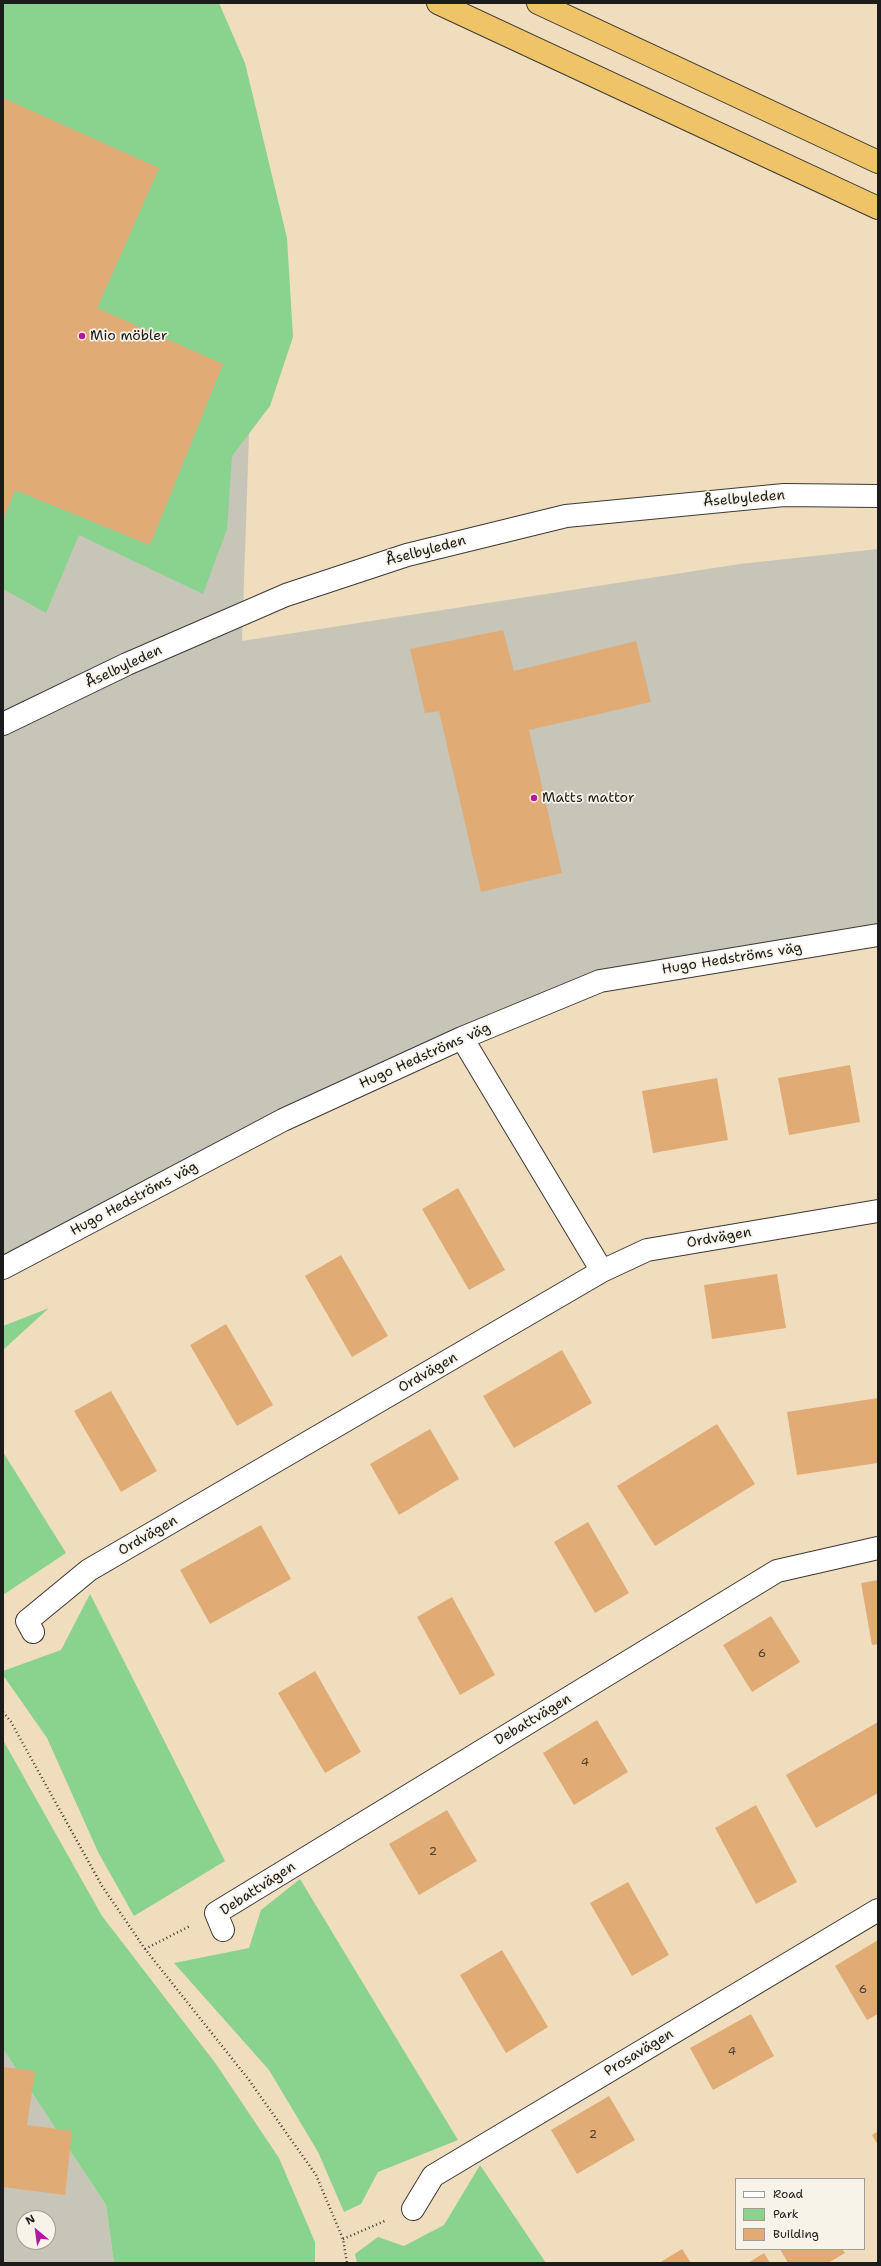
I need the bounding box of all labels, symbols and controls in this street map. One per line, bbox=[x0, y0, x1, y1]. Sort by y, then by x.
place label: Mio möbler bbox=[90, 328, 167, 344]
marker: Mio möbler bbox=[77, 331, 87, 341]
street label: Åselbyleden bbox=[702, 487, 786, 511]
street label: Åselbyleden bbox=[384, 532, 468, 570]
street label: Åselbyleden bbox=[83, 642, 165, 692]
place label: Matts mattor bbox=[542, 790, 635, 806]
marker: Matts mattor bbox=[529, 793, 539, 803]
street label: Hugo Hedströms väg bbox=[661, 940, 803, 978]
street label: Hugo Hedströms väg bbox=[357, 1020, 493, 1092]
street label: Hugo Hedströms väg bbox=[67, 1158, 201, 1240]
street label: Ordvägen bbox=[685, 1224, 753, 1252]
street label: Ordvägen bbox=[395, 1349, 461, 1397]
street label: Ordvägen bbox=[115, 1512, 181, 1560]
house number: 6 bbox=[758, 1647, 766, 1661]
street label: Debattvägen bbox=[492, 1691, 574, 1749]
house number: 4 bbox=[581, 1756, 589, 1770]
house number: 2 bbox=[429, 1845, 437, 1859]
street label: Debattvägen bbox=[217, 1859, 299, 1919]
house number: 6 bbox=[859, 1983, 867, 1997]
street label: Prosavägen bbox=[601, 2026, 677, 2080]
house number: 4 bbox=[728, 2045, 736, 2059]
house number: 2 bbox=[589, 2128, 597, 2142]
legend bbox=[735, 2178, 865, 2250]
text: Road bbox=[773, 2186, 803, 2202]
text: Park bbox=[773, 2206, 799, 2222]
north arrow bbox=[16, 2210, 56, 2250]
text: N bbox=[23, 2211, 38, 2229]
text: Building bbox=[773, 2226, 819, 2242]

